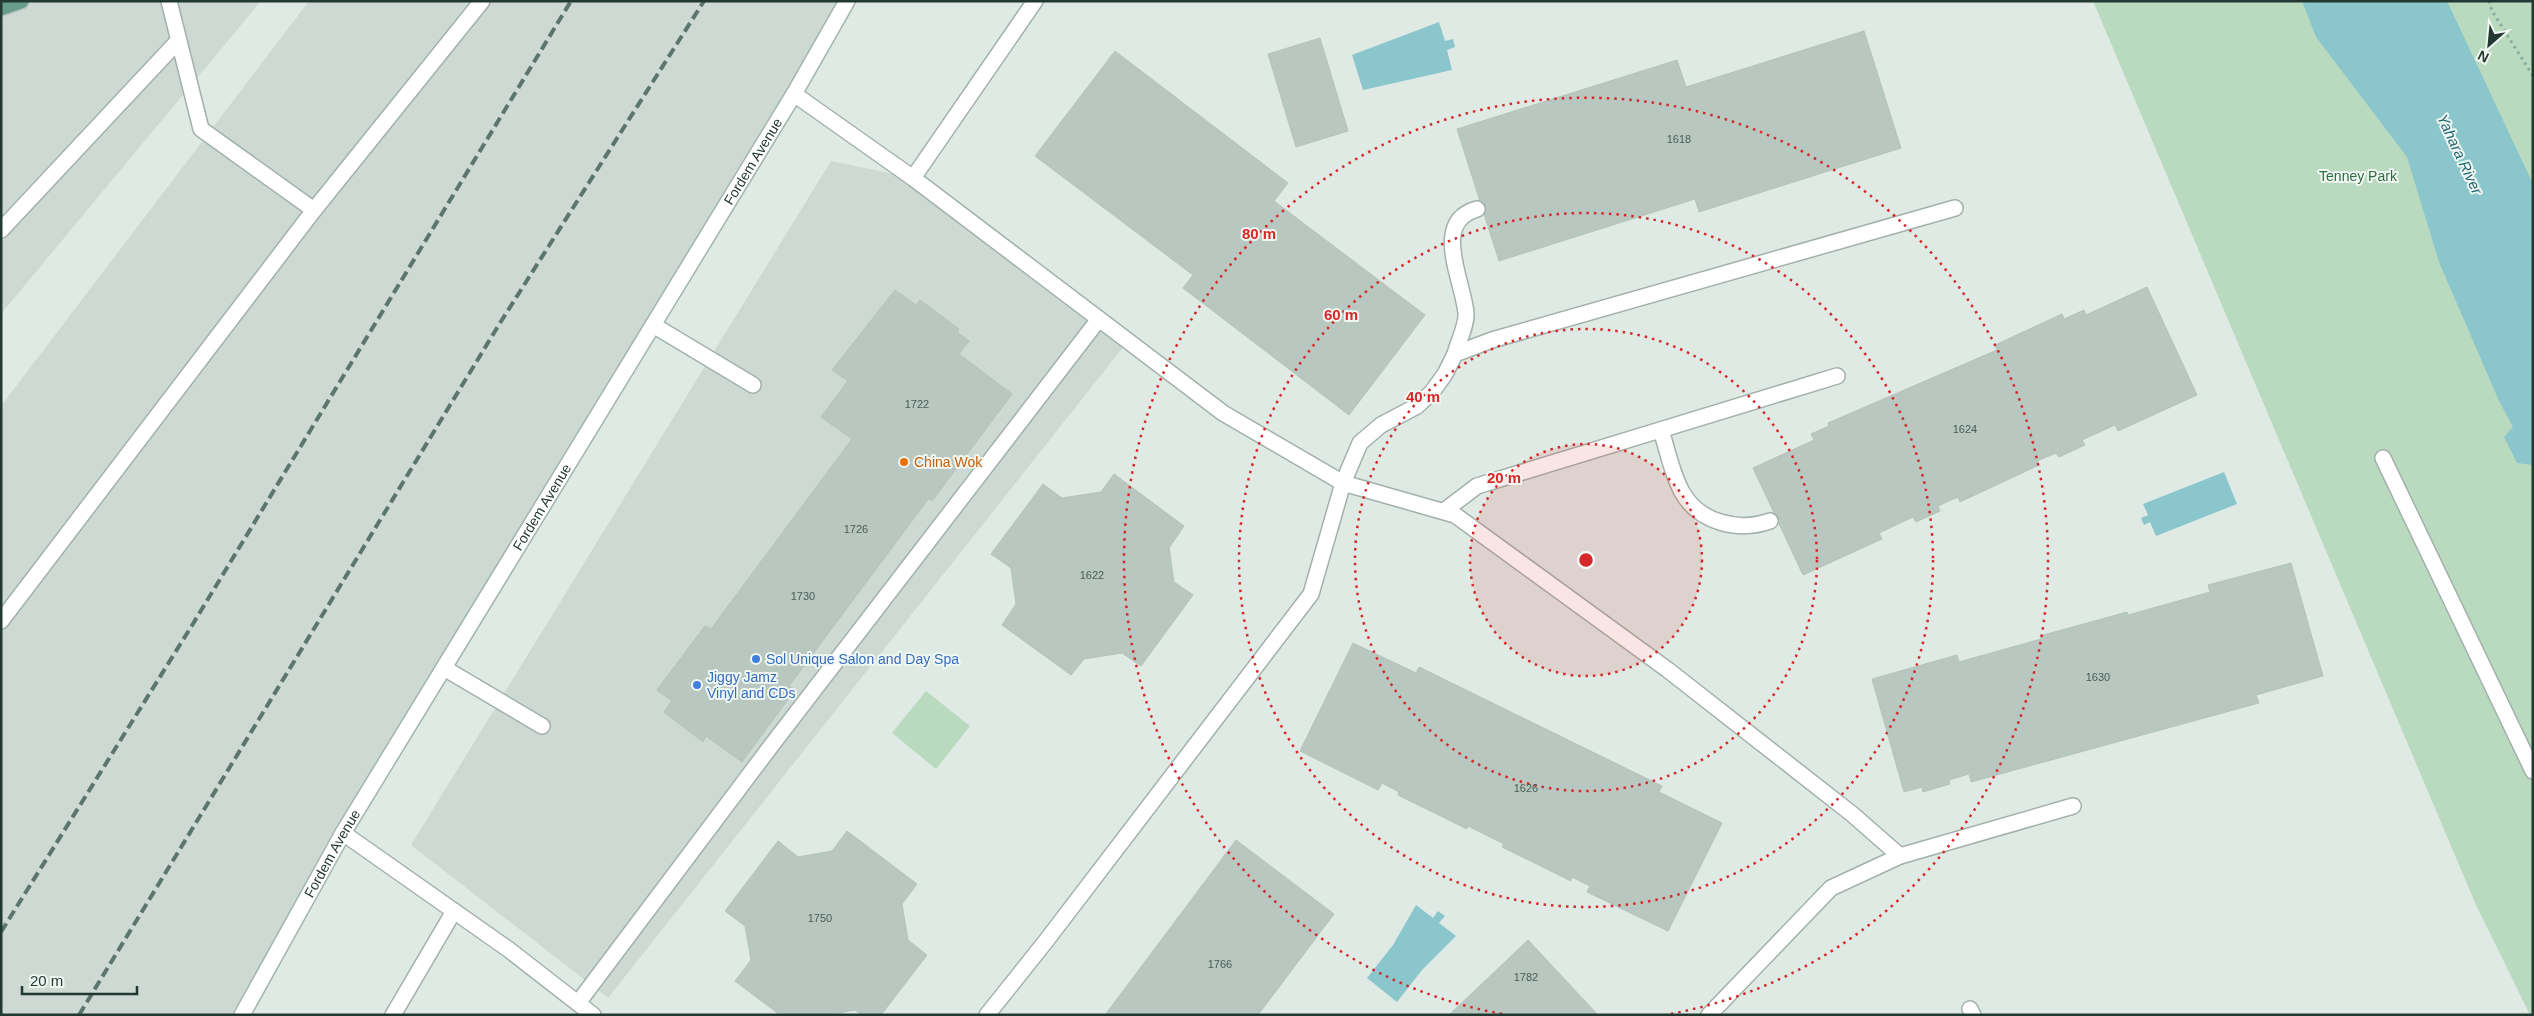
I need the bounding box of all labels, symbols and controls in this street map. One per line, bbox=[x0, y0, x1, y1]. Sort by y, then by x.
north arrow bbox=[2464, 20, 2514, 70]
text: N bbox=[2475, 47, 2491, 66]
water label: Yahara River bbox=[2434, 111, 2486, 198]
street label: Fordem Avenue bbox=[720, 115, 786, 208]
house number: 1618 bbox=[1667, 133, 1691, 145]
park label: Tenney Park bbox=[2319, 168, 2398, 184]
text: 80 m bbox=[1242, 225, 1276, 242]
text: 60 m bbox=[1324, 306, 1358, 323]
text: 40 m bbox=[1406, 388, 1440, 405]
house number: 1722 bbox=[905, 398, 929, 410]
house number: 1624 bbox=[1953, 423, 1977, 435]
place label: China Wok bbox=[914, 454, 983, 470]
marker: China Wok bbox=[898, 456, 910, 468]
street label: Fordem Avenue bbox=[509, 461, 575, 553]
text: 20 m bbox=[1487, 469, 1521, 486]
house number: 1726 bbox=[844, 523, 868, 535]
centre of rings bbox=[1577, 551, 1595, 569]
house number: 1622 bbox=[1080, 569, 1104, 581]
house number: 1730 bbox=[791, 590, 815, 602]
place label: Sol Unique Salon and Day Spa bbox=[766, 651, 959, 667]
marker: Sol Unique Salon and Day Spa bbox=[750, 653, 762, 665]
place label: Jiggy Jamz Vinyl and CDs bbox=[707, 669, 795, 701]
house number: 1630 bbox=[2086, 671, 2110, 683]
marker: Jiggy Jamz Vinyl and CDs bbox=[691, 679, 703, 691]
house number: 1626 bbox=[1514, 782, 1538, 794]
street label: Fordem Avenue bbox=[301, 806, 364, 900]
house number: 1750 bbox=[808, 912, 832, 924]
house number: 1766 bbox=[1208, 958, 1232, 970]
scale bar bbox=[22, 964, 138, 996]
house number: 1782 bbox=[1514, 971, 1538, 983]
text: 20 m bbox=[30, 972, 63, 989]

